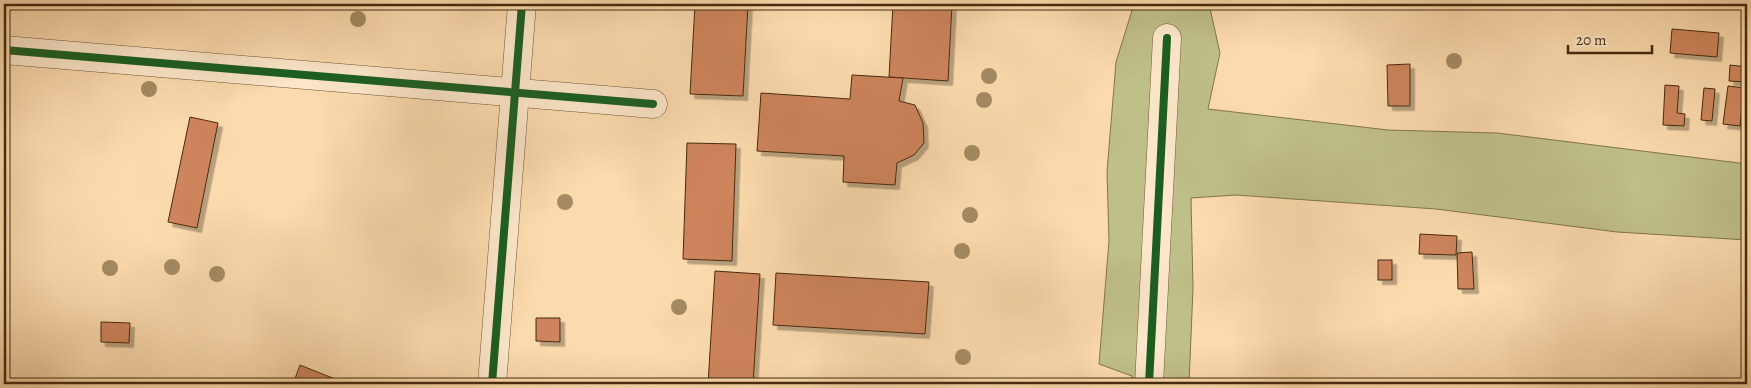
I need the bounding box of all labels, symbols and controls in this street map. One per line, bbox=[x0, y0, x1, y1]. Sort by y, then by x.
scale bar bbox=[1568, 22, 1652, 54]
text: 20 m bbox=[1576, 30, 1607, 50]

